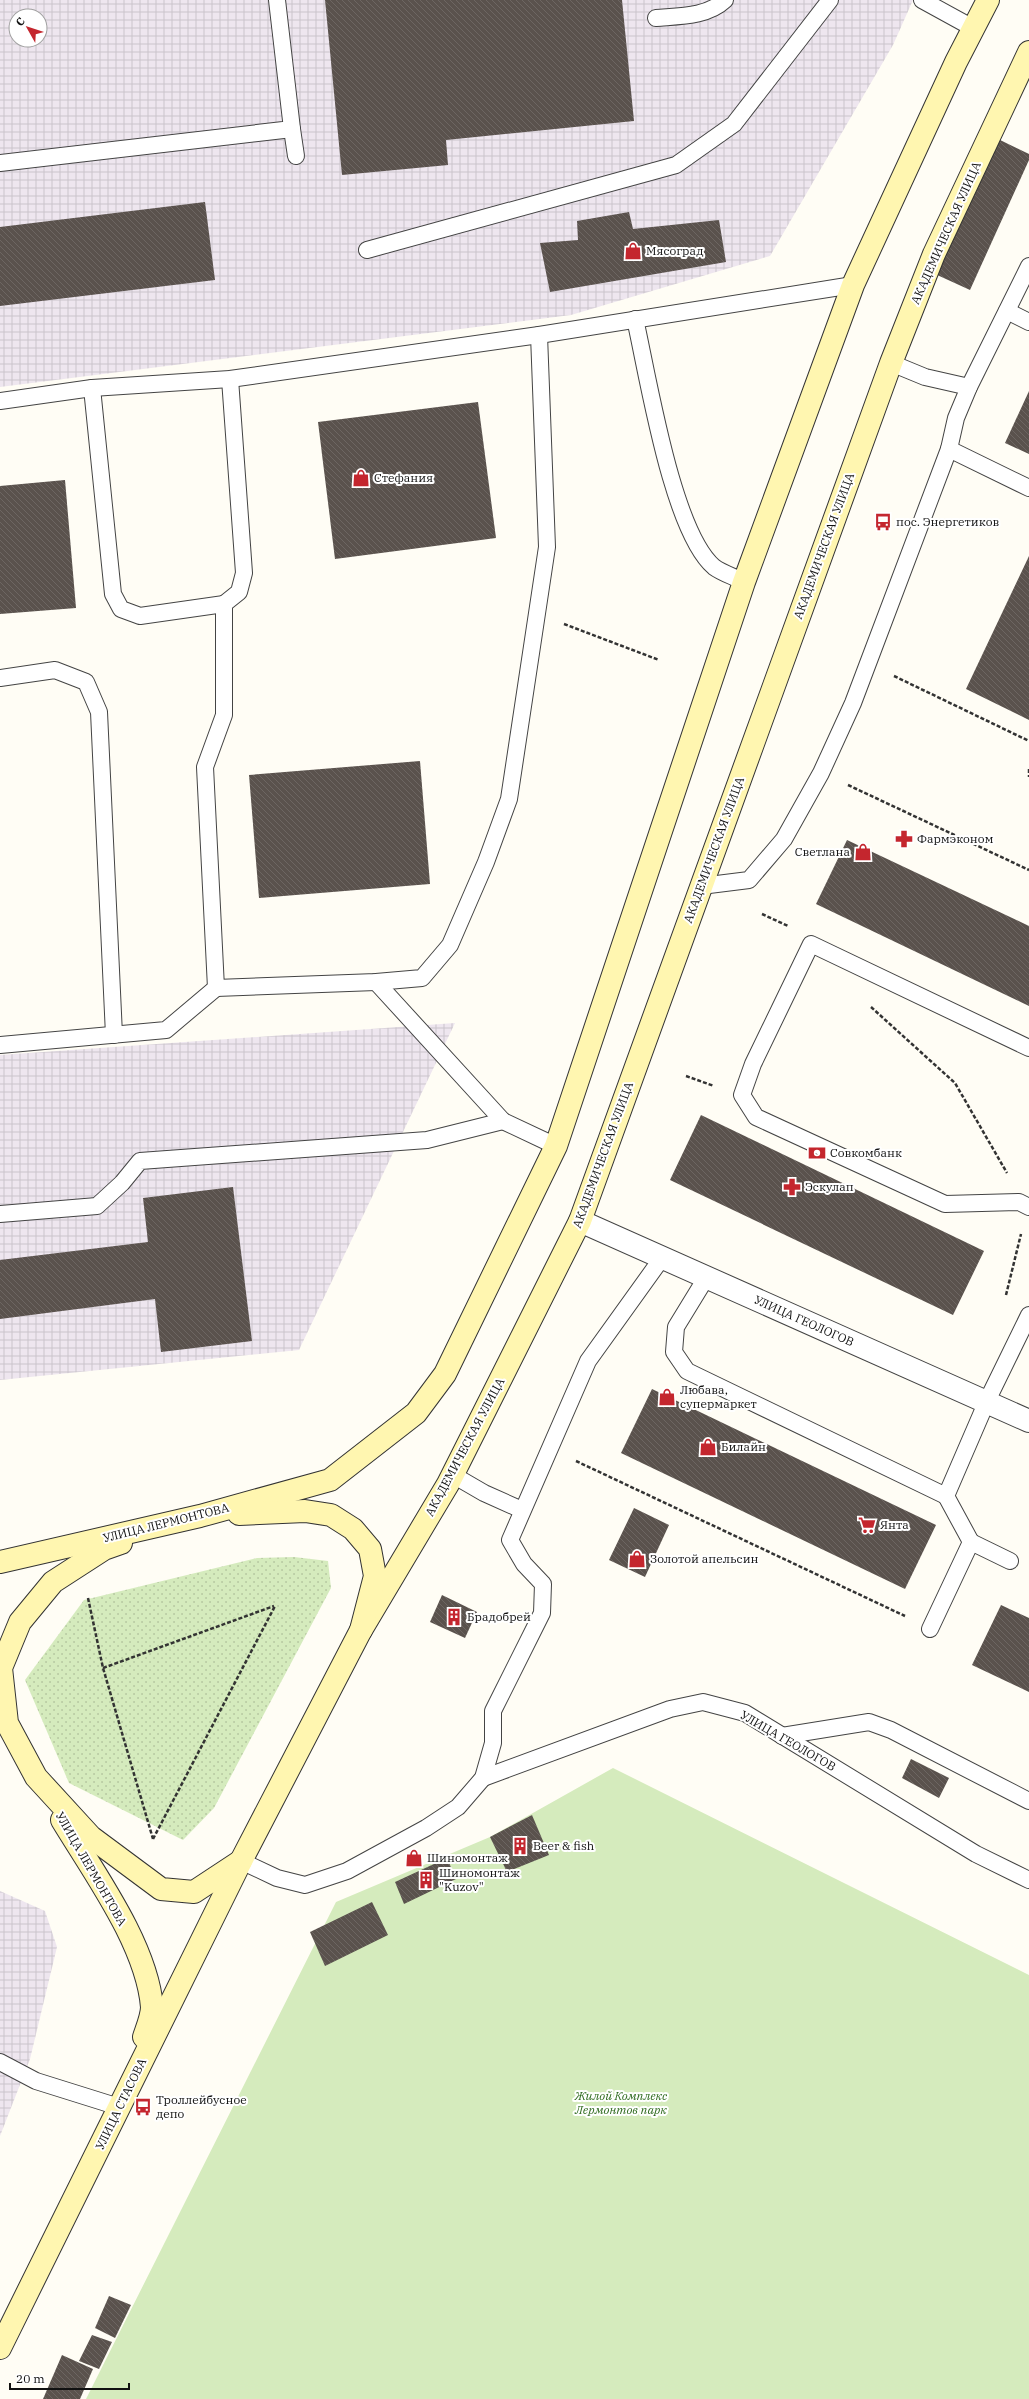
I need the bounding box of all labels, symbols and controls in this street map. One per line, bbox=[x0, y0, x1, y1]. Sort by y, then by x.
north arrow bbox=[8, 8, 48, 48]
text: С bbox=[12, 14, 28, 29]
street label: АКАДЕМИЧЕСКАЯ УЛИЦА bbox=[907, 158, 984, 306]
shop icon: Мясоград bbox=[623, 241, 643, 261]
place label: Мясоград bbox=[646, 243, 704, 258]
shop icon: Стефания bbox=[351, 468, 371, 488]
place label: Стефания bbox=[374, 470, 433, 485]
street label: АКАДЕМИЧЕСКАЯ УЛИЦА bbox=[790, 470, 857, 621]
bus stop icon: пос. Энергетиков bbox=[873, 512, 893, 532]
place label: пос. Энергетиков bbox=[896, 514, 999, 529]
street label: АКАДЕМИЧЕСКАЯ УЛИЦА bbox=[680, 774, 747, 925]
pharmacy icon: Фармэконом bbox=[894, 829, 914, 849]
place label: Фармэконом bbox=[917, 831, 994, 846]
shop icon: Светлана bbox=[853, 842, 873, 862]
place label: Светлана bbox=[795, 844, 850, 859]
street label: АКАДЕМИЧЕСКАЯ УЛИЦА bbox=[569, 1079, 636, 1230]
bank icon: Совкомбанк bbox=[807, 1143, 827, 1163]
place label: Совкомбанк bbox=[830, 1145, 902, 1160]
pharmacy icon: Эскулап bbox=[782, 1177, 802, 1197]
place label: Эскулап bbox=[805, 1179, 854, 1194]
street label: УЛИЦА ГЕОЛОГОВ bbox=[752, 1292, 856, 1349]
street label: АКАДЕМИЧЕСКАЯ УЛИЦА bbox=[422, 1374, 508, 1519]
place label: Любава, супермаркет bbox=[680, 1382, 757, 1411]
shop icon: Любава, супермаркет bbox=[657, 1387, 677, 1407]
shop icon: Билайн bbox=[698, 1437, 718, 1457]
place label: Билайн bbox=[721, 1439, 766, 1454]
street label: УЛИЦА ЛЕРМОНТОВА bbox=[101, 1499, 231, 1545]
supermarket icon: Янта bbox=[857, 1515, 877, 1535]
place label: Янта bbox=[880, 1517, 909, 1532]
shop icon: Золотой апельсин bbox=[627, 1549, 647, 1569]
place label: Золотой апельсин bbox=[650, 1551, 759, 1566]
building icon: Брадобрей bbox=[444, 1607, 464, 1627]
place label: Брадобрей bbox=[467, 1609, 531, 1624]
street label: УЛИЦА ГЕОЛОГОВ bbox=[738, 1707, 839, 1774]
street label: УЛИЦА ЛЕРМОНТОВА bbox=[53, 1809, 131, 1929]
building icon: Beer & fish bbox=[510, 1836, 530, 1856]
place label: Beer & fish bbox=[533, 1838, 595, 1853]
shop icon: Шиномонтаж bbox=[404, 1848, 424, 1868]
place label: Шиномонтаж bbox=[427, 1850, 508, 1865]
place label: Шиномонтаж "Kuzov" bbox=[439, 1865, 520, 1894]
building icon: Шиномонтаж "Kuzov" bbox=[416, 1870, 436, 1890]
street label: УЛИЦА СТАСОВА bbox=[92, 2055, 150, 2152]
park label: Жилой Комплекс Лермонтов парк bbox=[574, 2088, 668, 2117]
place label: Троллейбусное депо bbox=[156, 2092, 247, 2121]
bus stop icon: Троллейбусное депо bbox=[133, 2097, 153, 2117]
scale bar bbox=[10, 2365, 129, 2391]
text: 20 m bbox=[16, 2371, 45, 2386]

